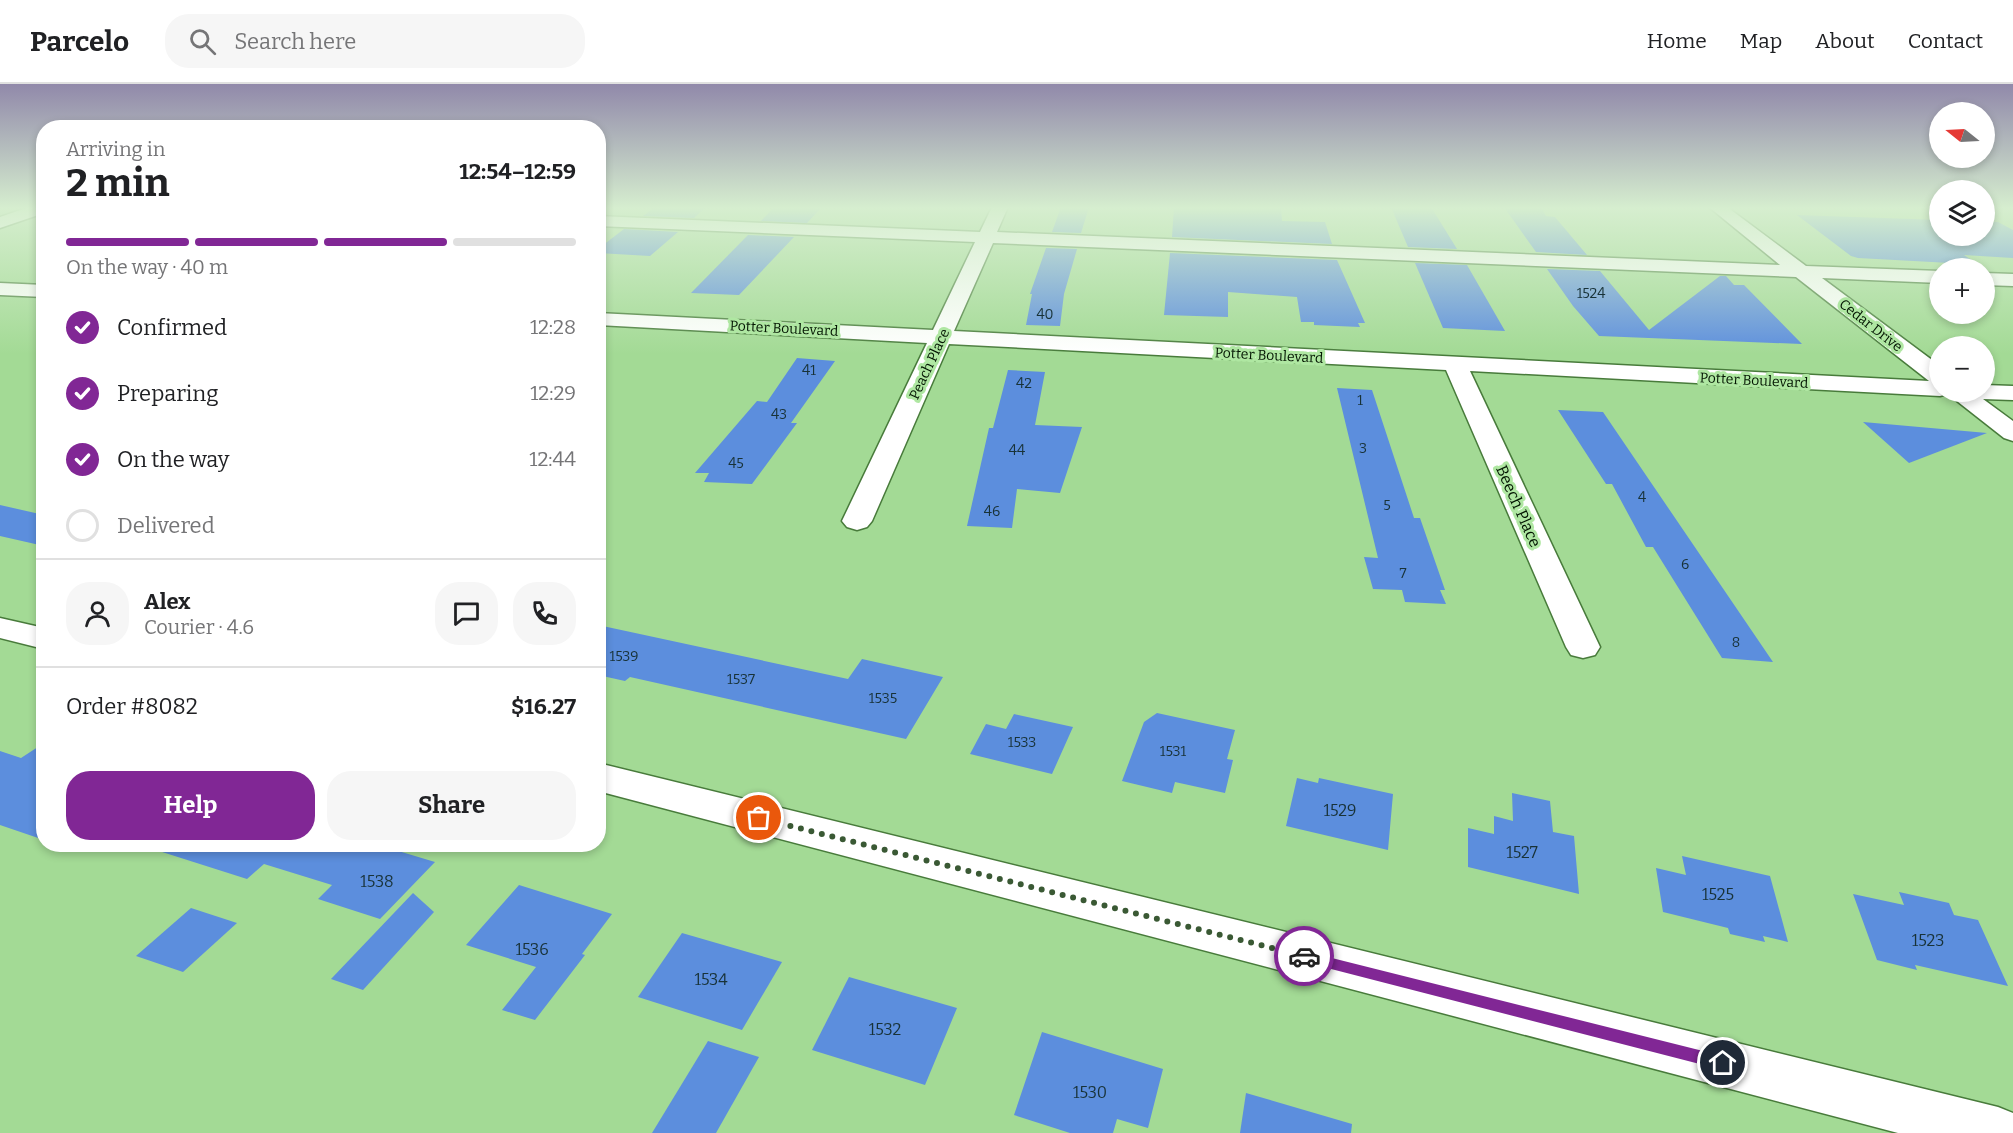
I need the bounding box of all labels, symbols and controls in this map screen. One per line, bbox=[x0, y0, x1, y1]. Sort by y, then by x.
search box bbox=[165, 14, 585, 68]
text: Parcelo bbox=[30, 25, 129, 58]
icon: search bbox=[186, 25, 219, 58]
text: Search here bbox=[234, 28, 356, 55]
text: Home bbox=[1647, 28, 1707, 54]
text: Map bbox=[1740, 28, 1782, 54]
text: About bbox=[1815, 28, 1875, 54]
text: Contact bbox=[1908, 28, 1983, 54]
north arrow bbox=[1929, 102, 1995, 168]
map controls bbox=[1929, 102, 1995, 402]
text: Arriving in bbox=[66, 137, 165, 161]
text: 12:54–12:59 bbox=[459, 158, 576, 185]
text: 2 min bbox=[66, 160, 170, 206]
button: layers bbox=[1929, 180, 1995, 246]
text: On the way · 40 m bbox=[66, 255, 228, 279]
button: + bbox=[1929, 258, 1995, 324]
house number: 1524 bbox=[1577, 285, 1605, 302]
street label: Cedar Drive bbox=[1836, 295, 1906, 355]
house number: 40 bbox=[1036, 306, 1054, 323]
icon: check bbox=[66, 311, 99, 344]
text: Confirmed bbox=[117, 314, 227, 341]
text: 12:28 bbox=[530, 315, 576, 339]
street label: Potter Boulevard bbox=[729, 317, 839, 340]
street label: Peach Place bbox=[906, 326, 953, 402]
button: − bbox=[1929, 336, 1995, 402]
street label: Potter Boulevard bbox=[1214, 344, 1324, 367]
house number: 41 bbox=[802, 362, 816, 379]
street label: Potter Boulevard bbox=[1699, 369, 1809, 392]
house number: 42 bbox=[1016, 375, 1032, 392]
icon: check bbox=[66, 377, 99, 410]
text: Preparing bbox=[117, 380, 219, 407]
text: 12:29 bbox=[530, 381, 576, 405]
house number: 1 bbox=[1357, 392, 1363, 409]
house number: 43 bbox=[771, 406, 787, 423]
house number: 3 bbox=[1359, 440, 1367, 457]
house number: 44 bbox=[1009, 442, 1025, 459]
icon: check bbox=[66, 443, 99, 476]
text: On the way bbox=[117, 446, 229, 473]
text: 12:44 bbox=[529, 447, 576, 471]
house number: 45 bbox=[728, 455, 744, 472]
street label: Beech Place bbox=[1492, 462, 1545, 550]
house number: 4 bbox=[1638, 489, 1646, 506]
house number: 5 bbox=[1383, 497, 1391, 514]
house number: 46 bbox=[984, 503, 1000, 520]
text: Delivered bbox=[117, 512, 215, 539]
house number: 6 bbox=[1681, 556, 1689, 573]
house number: 7 bbox=[1399, 565, 1407, 582]
button: person bbox=[66, 582, 129, 645]
button: chat bbox=[435, 582, 498, 645]
button: phone bbox=[513, 582, 576, 645]
text: Alex bbox=[144, 588, 190, 615]
text: Courier · 4.6 bbox=[144, 615, 254, 639]
house number: 8 bbox=[1732, 634, 1740, 651]
house number: 1539 bbox=[609, 648, 639, 665]
house number: 1537 bbox=[727, 671, 755, 688]
house number: 1535 bbox=[869, 690, 897, 707]
text: Order #8082 bbox=[66, 693, 198, 720]
text: $16.27 bbox=[511, 693, 576, 720]
house number: 1533 bbox=[1008, 734, 1036, 751]
house number: 1531 bbox=[1160, 743, 1187, 760]
button: Help bbox=[66, 771, 315, 840]
button: Share bbox=[327, 771, 576, 840]
pin bbox=[733, 792, 784, 843]
icon: bag bbox=[742, 801, 775, 834]
house number: 1529 bbox=[1324, 801, 1356, 820]
house number: 1527 bbox=[1506, 843, 1538, 862]
house number: 1538 bbox=[360, 872, 394, 891]
house number: 1525 bbox=[1702, 885, 1734, 904]
courier bbox=[1274, 926, 1334, 986]
house number: 1523 bbox=[1912, 931, 1944, 950]
house number: 1536 bbox=[515, 940, 549, 959]
icon: car bbox=[1288, 940, 1321, 973]
house number: 1534 bbox=[694, 970, 728, 989]
house number: 1532 bbox=[869, 1020, 901, 1039]
pin bbox=[1697, 1037, 1748, 1088]
icon: home bbox=[1706, 1046, 1739, 1079]
house number: 1530 bbox=[1073, 1083, 1107, 1102]

